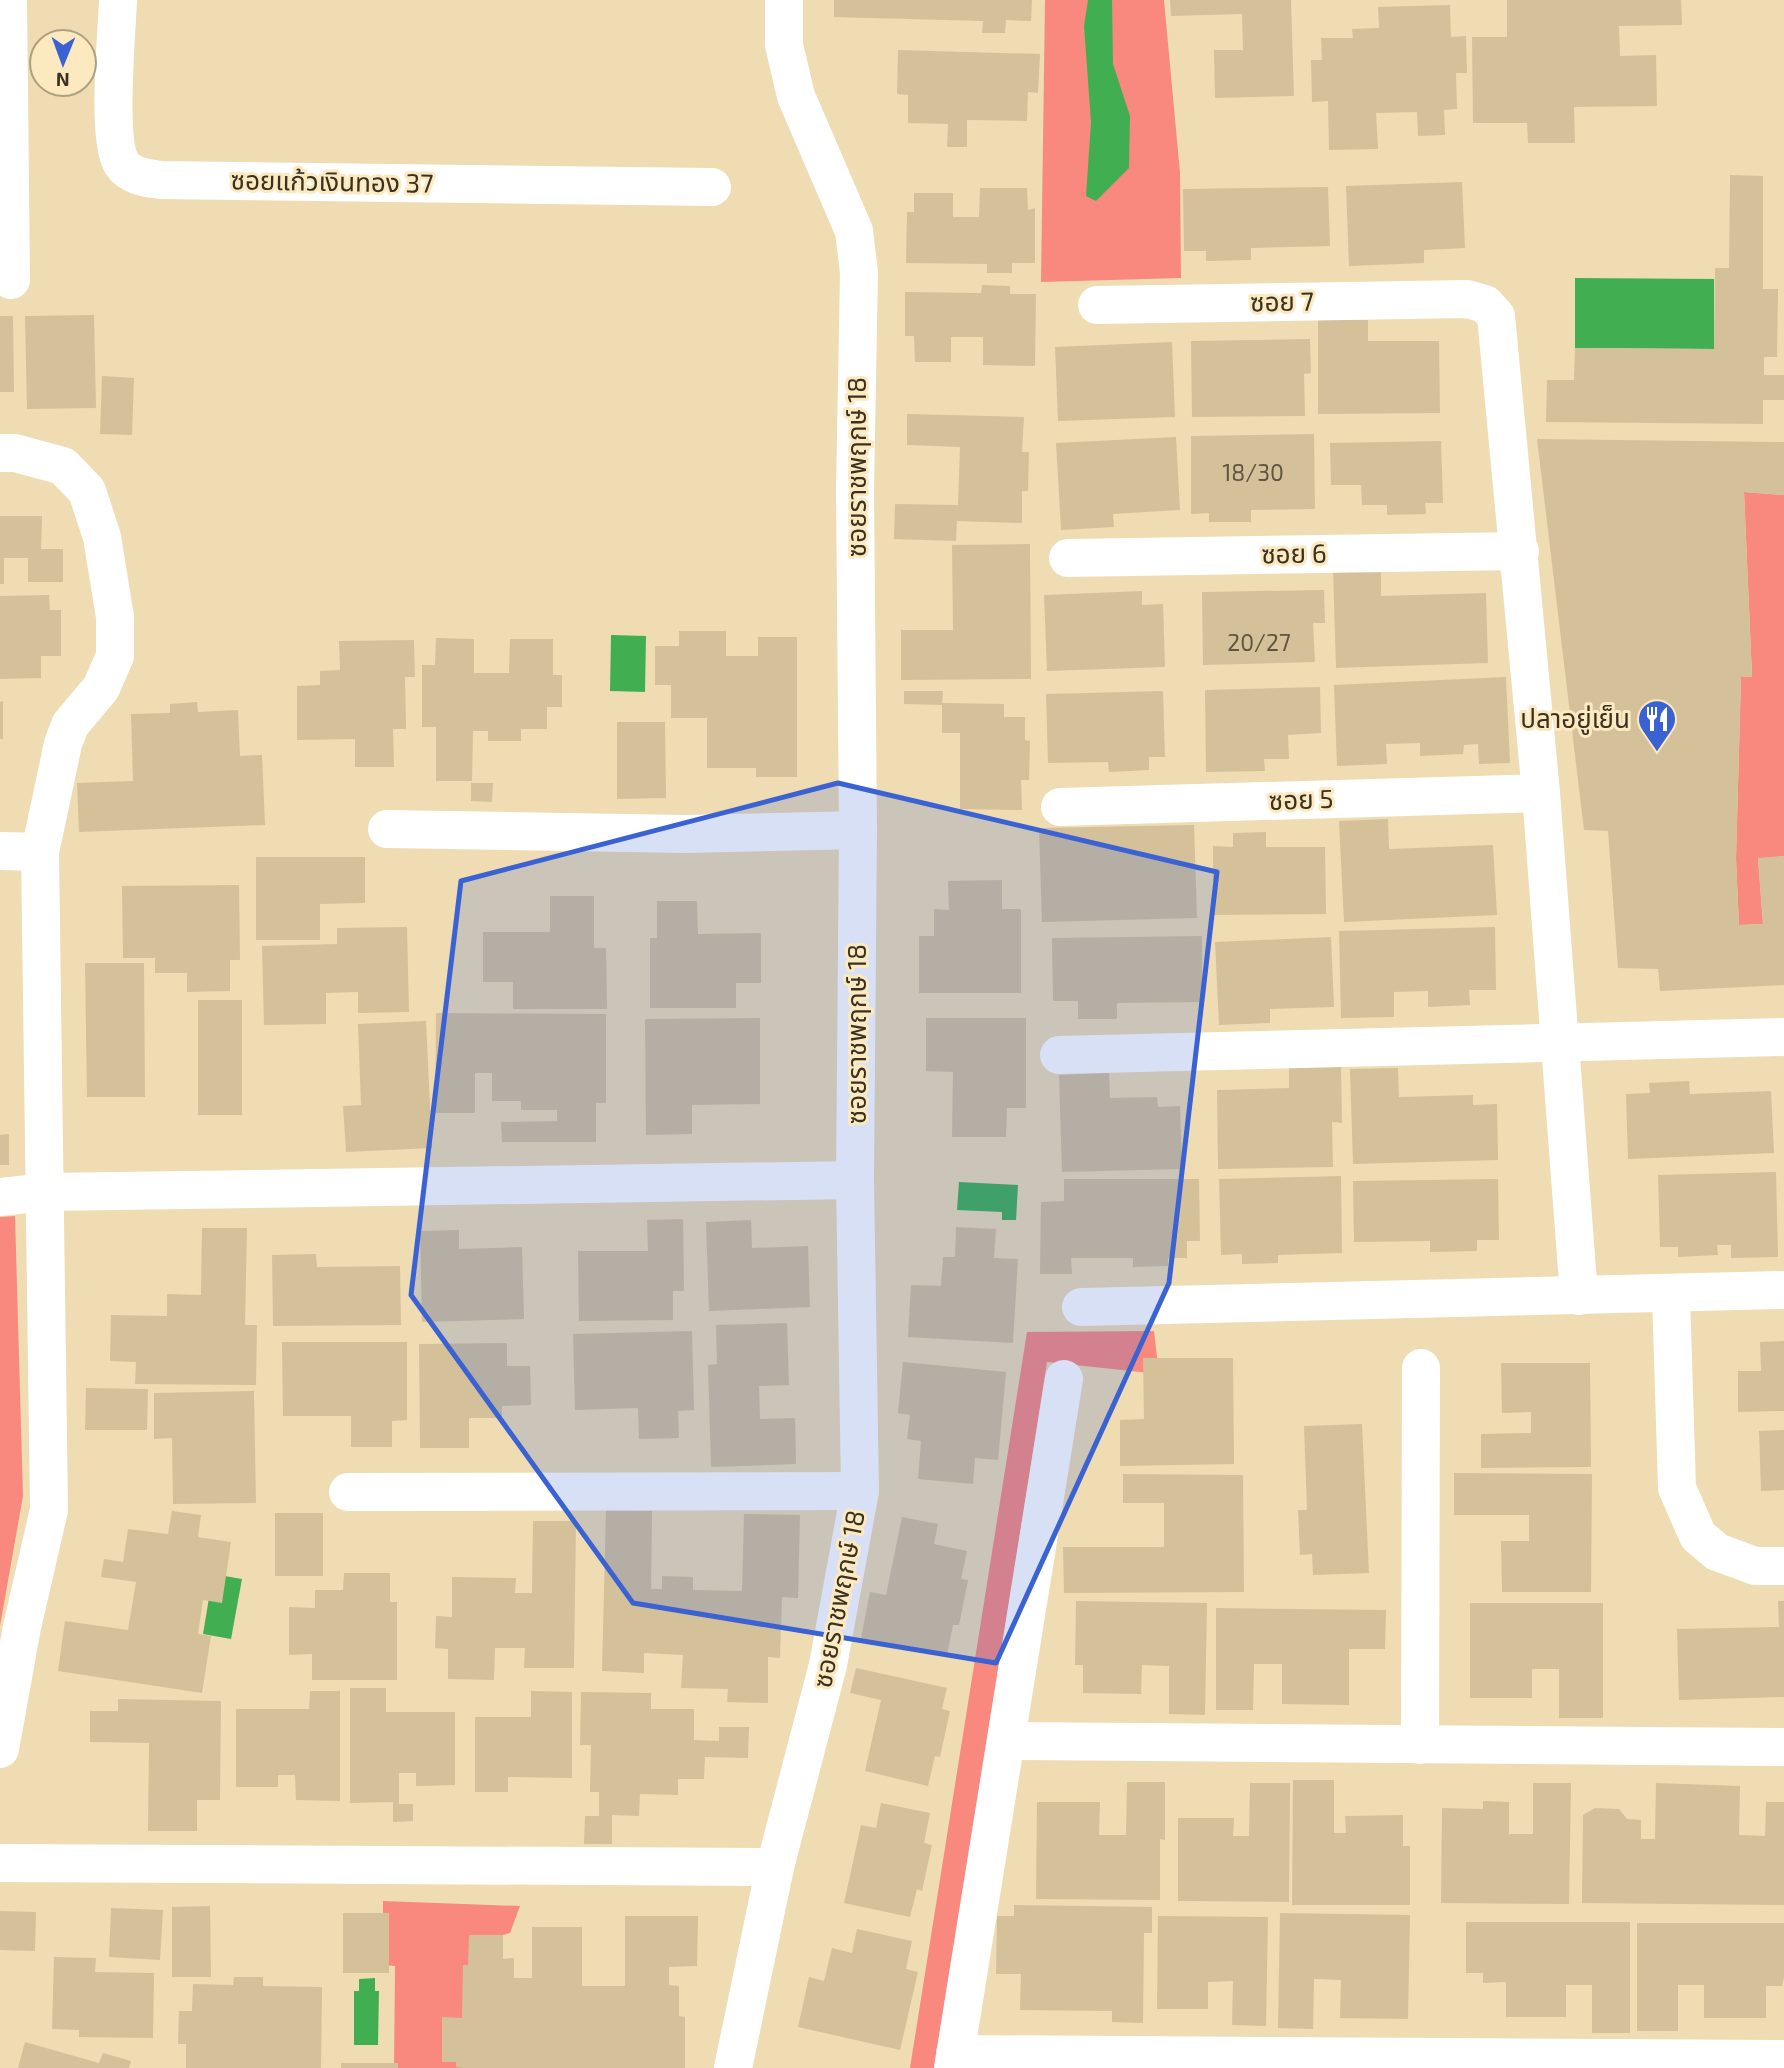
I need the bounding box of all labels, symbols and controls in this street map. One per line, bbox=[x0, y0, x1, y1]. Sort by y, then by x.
north arrow bbox=[28, 28, 98, 98]
text: N bbox=[56, 69, 70, 92]
street label: ซอยแก้วเงินทอง 37 bbox=[230, 163, 434, 198]
street label: ซอย 7 bbox=[1250, 284, 1314, 317]
street label: ซอยราชพฤกษ์ 18 bbox=[840, 377, 871, 557]
house number: 18/30 bbox=[1222, 458, 1284, 486]
street label: ซอย 6 bbox=[1261, 536, 1327, 569]
house number: 20/27 bbox=[1227, 628, 1291, 656]
restaurant icon: ปลาอยู่เย็น bbox=[1636, 698, 1678, 753]
place label: ปลาอยู่เย็น bbox=[1520, 702, 1630, 735]
street label: ซอย 5 bbox=[1268, 782, 1334, 815]
street label: ซอยราชพฤกษ์ 18 bbox=[840, 944, 871, 1124]
street label: ซอยราชพฤกษ์ 18 bbox=[805, 1507, 870, 1690]

